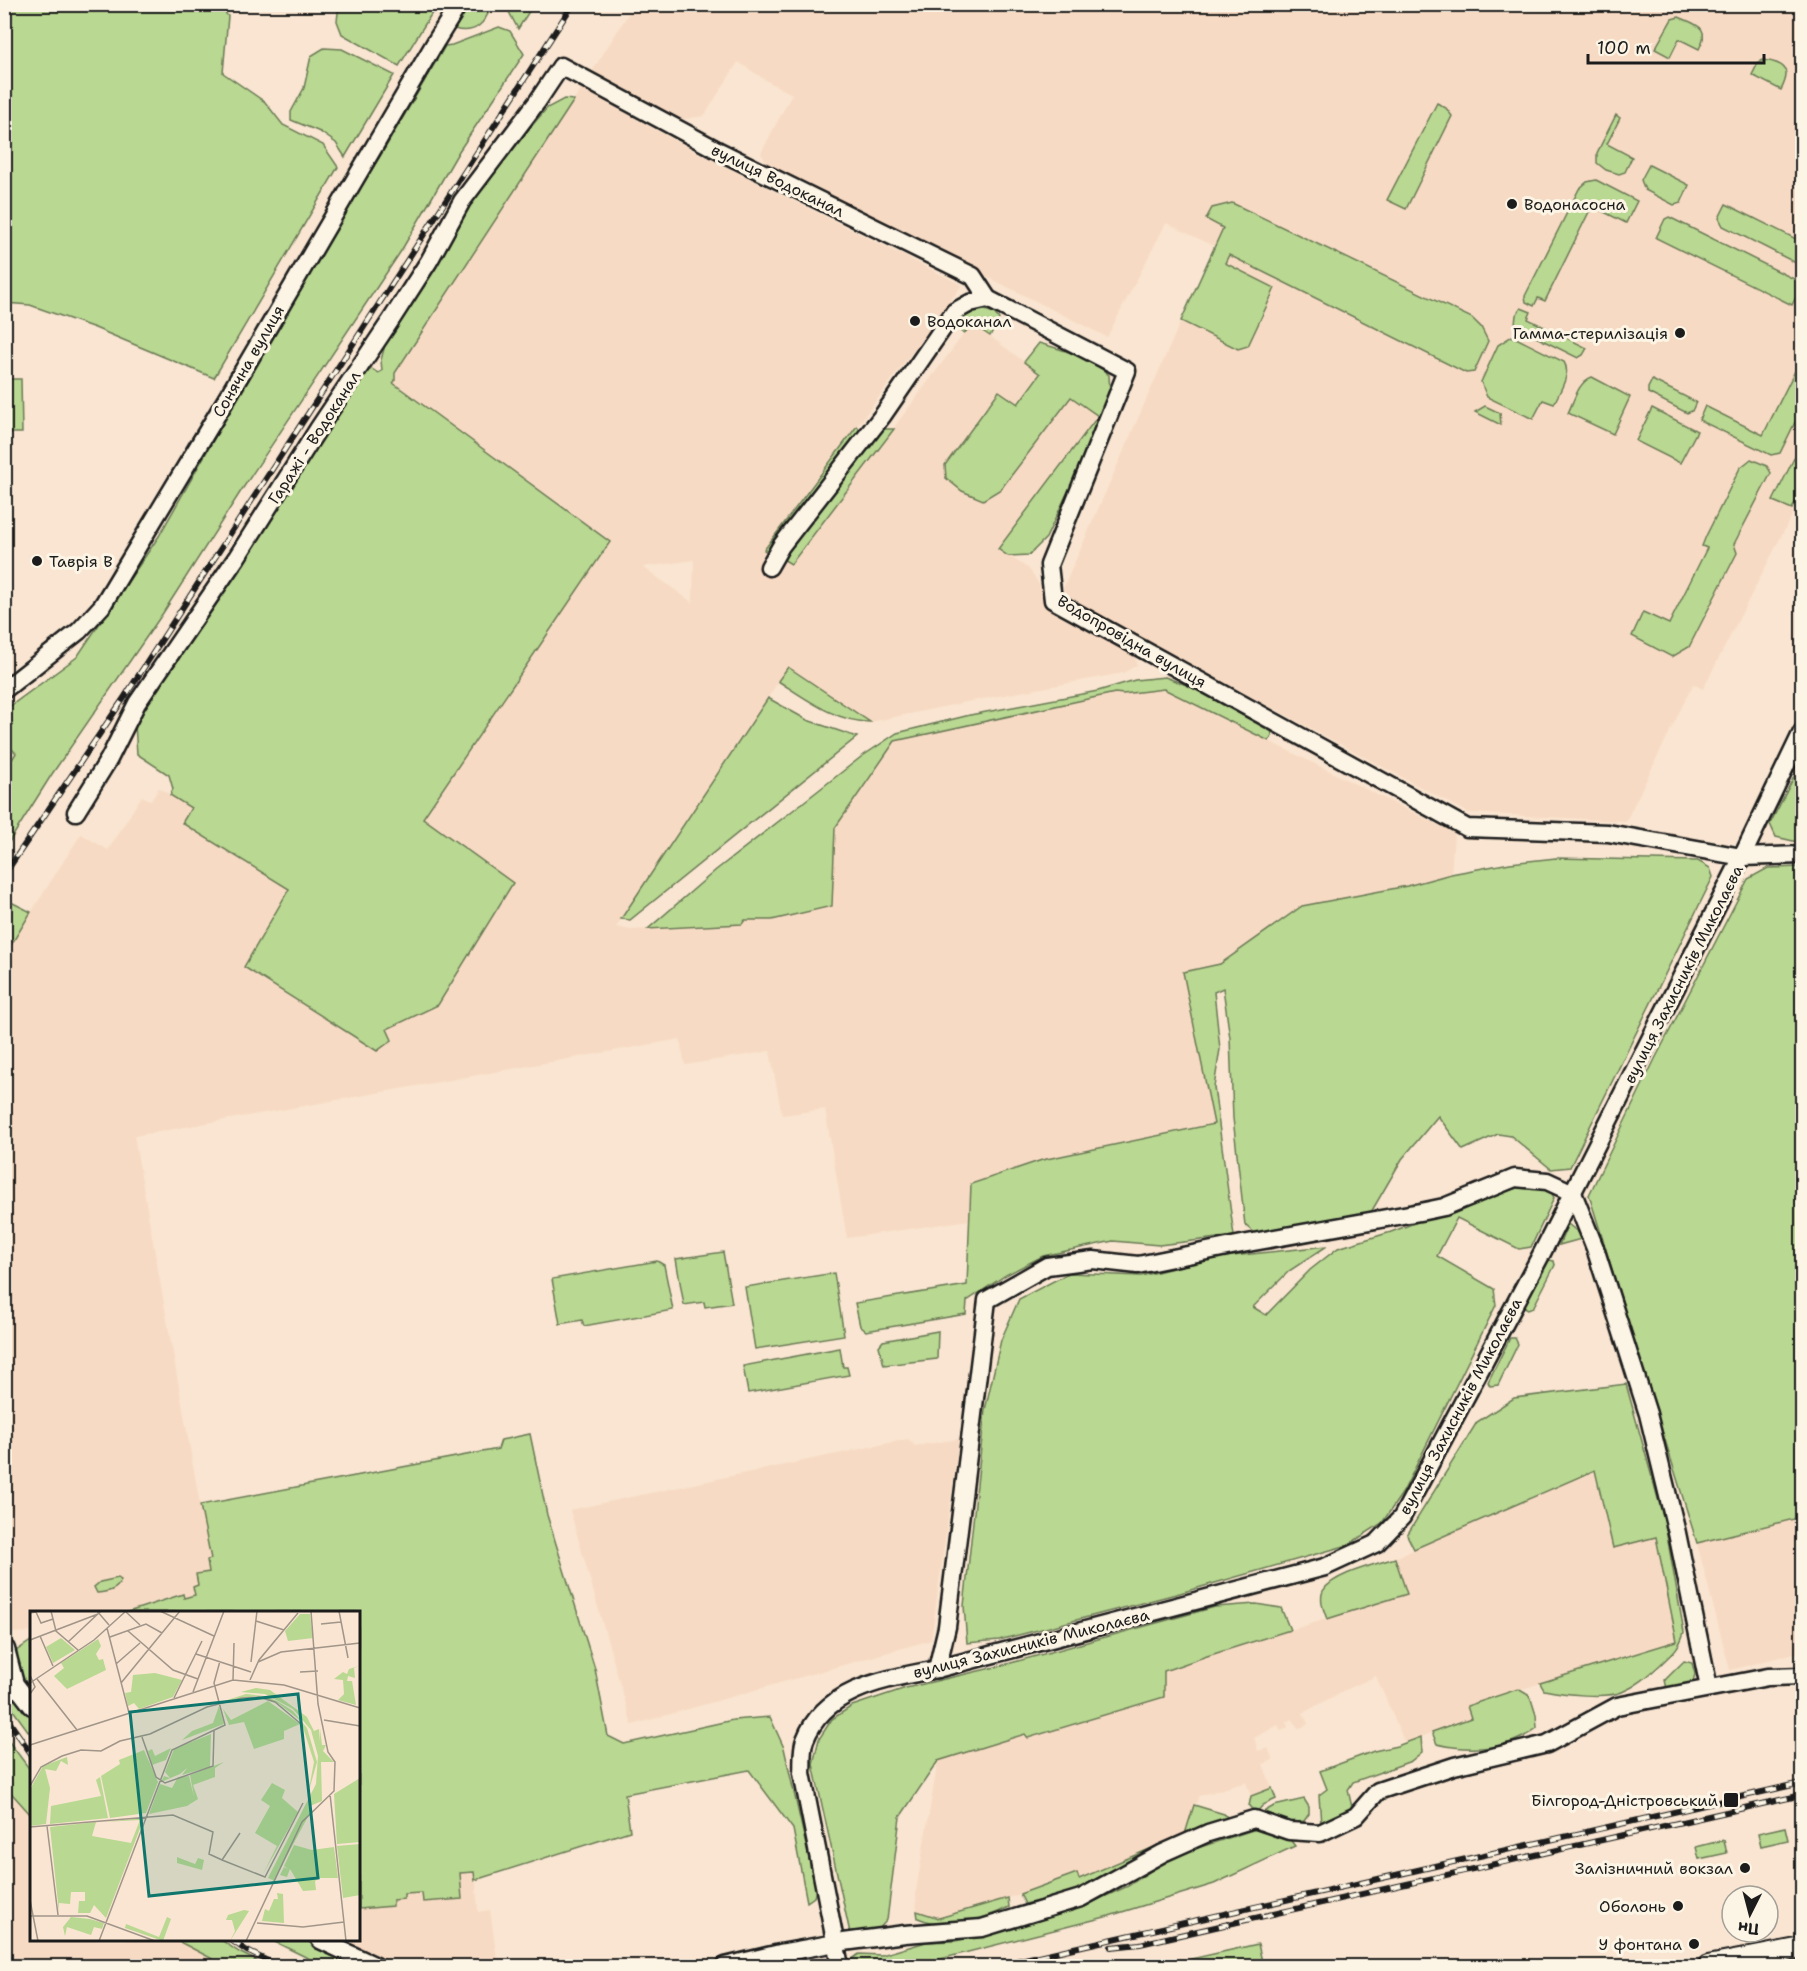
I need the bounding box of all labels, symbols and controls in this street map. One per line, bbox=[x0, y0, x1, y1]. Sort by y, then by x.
scale bar bbox=[1588, 27, 1764, 65]
text: 100 m bbox=[1597, 36, 1651, 60]
street label: вулиця Водоканал bbox=[708, 139, 848, 222]
place label: Водонасосна bbox=[1524, 194, 1626, 215]
marker: Водонасосна bbox=[1505, 197, 1519, 211]
street label: Сонячна вулиця bbox=[208, 301, 289, 421]
place label: Водоканал bbox=[927, 311, 1012, 332]
marker: Водоканал bbox=[908, 314, 922, 328]
place label: Гамма-стерилізація bbox=[1513, 323, 1668, 344]
marker: Гамма-стерилізація bbox=[1673, 326, 1687, 340]
street label: Гаражі - Водоканал bbox=[263, 367, 365, 508]
place label: Таврія В bbox=[49, 551, 113, 572]
marker: Таврія В bbox=[30, 554, 44, 568]
street label: Водопровідна вулиця bbox=[1053, 590, 1210, 693]
street label: вулиця Захисників Миколаєва bbox=[1619, 861, 1748, 1087]
street label: вулиця Захисників Миколаєва bbox=[1394, 1294, 1527, 1518]
street label: вулиця Захисників Миколаєва bbox=[911, 1604, 1151, 1683]
inset map bbox=[30, 1611, 360, 1941]
place label: Білгород-Дністровський bbox=[1531, 1790, 1718, 1811]
marker: Білгород-Дністровський bbox=[1722, 1791, 1740, 1809]
place label: Залізничний вокзал bbox=[1575, 1858, 1733, 1879]
marker: Залізничний вокзал bbox=[1738, 1861, 1752, 1875]
north arrow bbox=[1720, 1884, 1780, 1944]
place label: Оболонь bbox=[1599, 1896, 1666, 1917]
marker: Оболонь bbox=[1671, 1899, 1685, 1913]
text: Пн bbox=[1737, 1917, 1760, 1940]
place label: У фонтана bbox=[1599, 1934, 1682, 1955]
marker: У фонтана bbox=[1687, 1937, 1701, 1951]

